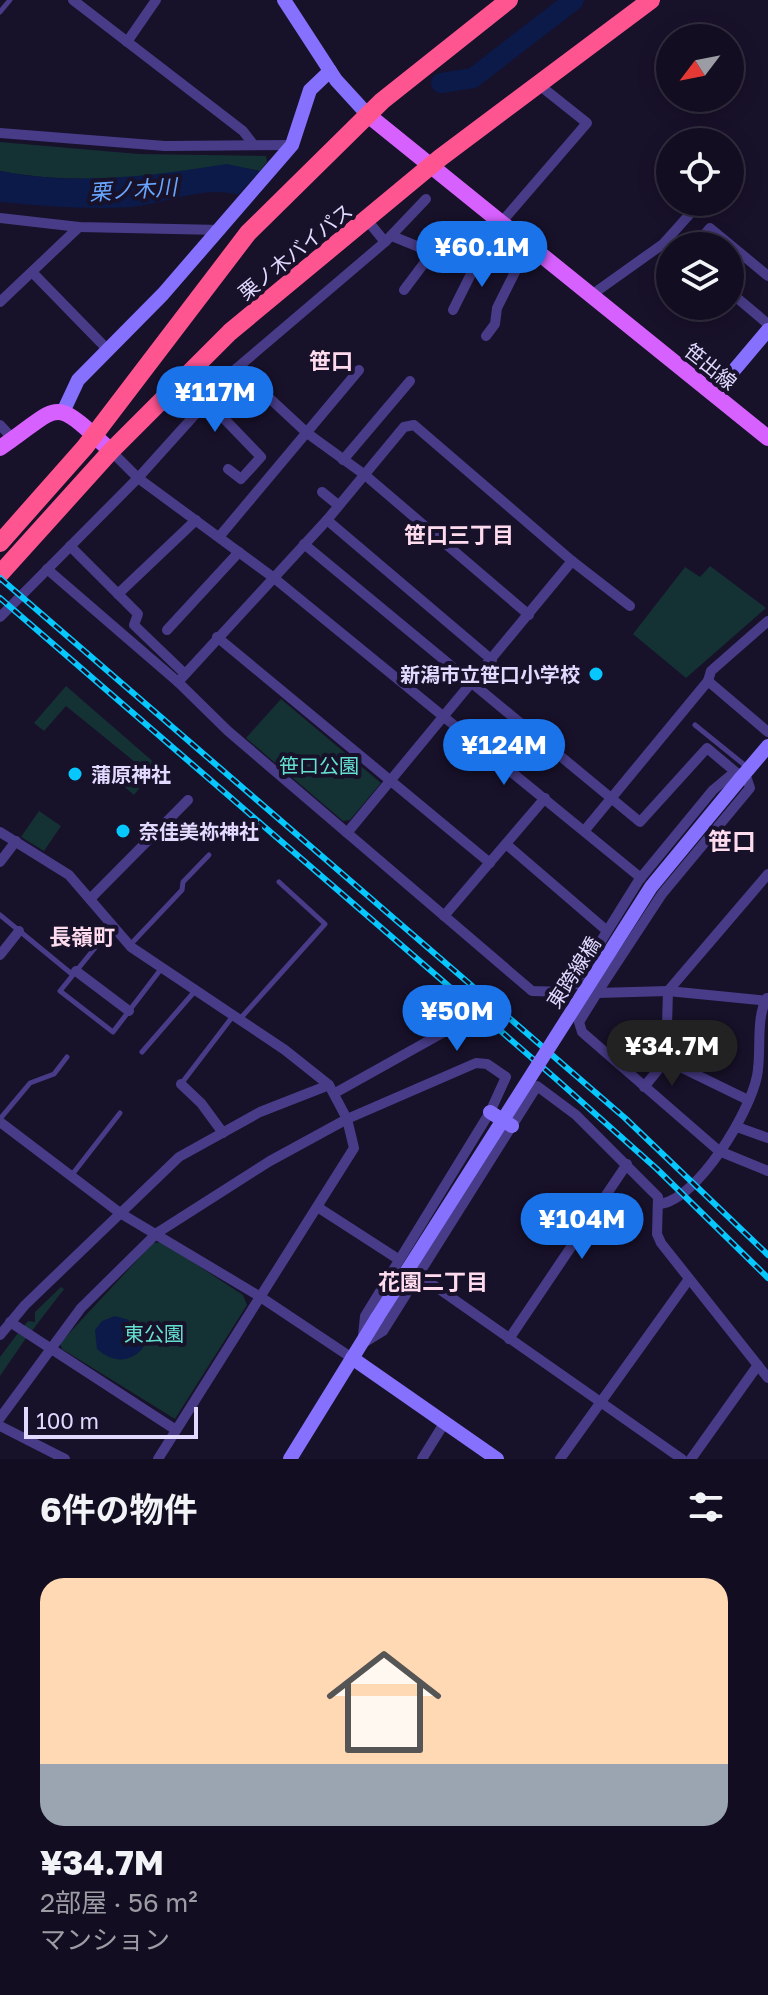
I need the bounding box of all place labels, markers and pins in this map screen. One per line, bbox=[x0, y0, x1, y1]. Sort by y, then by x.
pin: ¥60.1M bbox=[417, 221, 547, 289]
pin: ¥117M bbox=[159, 366, 271, 434]
place label: 新潟市立笹口小学校 bbox=[400, 662, 580, 686]
marker: 新潟市立笹口小学校 bbox=[587, 665, 605, 683]
pin: ¥124M bbox=[448, 719, 560, 787]
place label: 蒲原神社 bbox=[91, 762, 171, 786]
marker: 蒲原神社 bbox=[66, 765, 84, 783]
place label: 奈佳美祢神社 bbox=[139, 819, 259, 843]
marker: 奈佳美祢神社 bbox=[114, 822, 132, 840]
pin: ¥50M bbox=[410, 985, 504, 1053]
pin: ¥34.7M bbox=[607, 1020, 737, 1088]
pin: ¥104M bbox=[526, 1193, 638, 1261]

